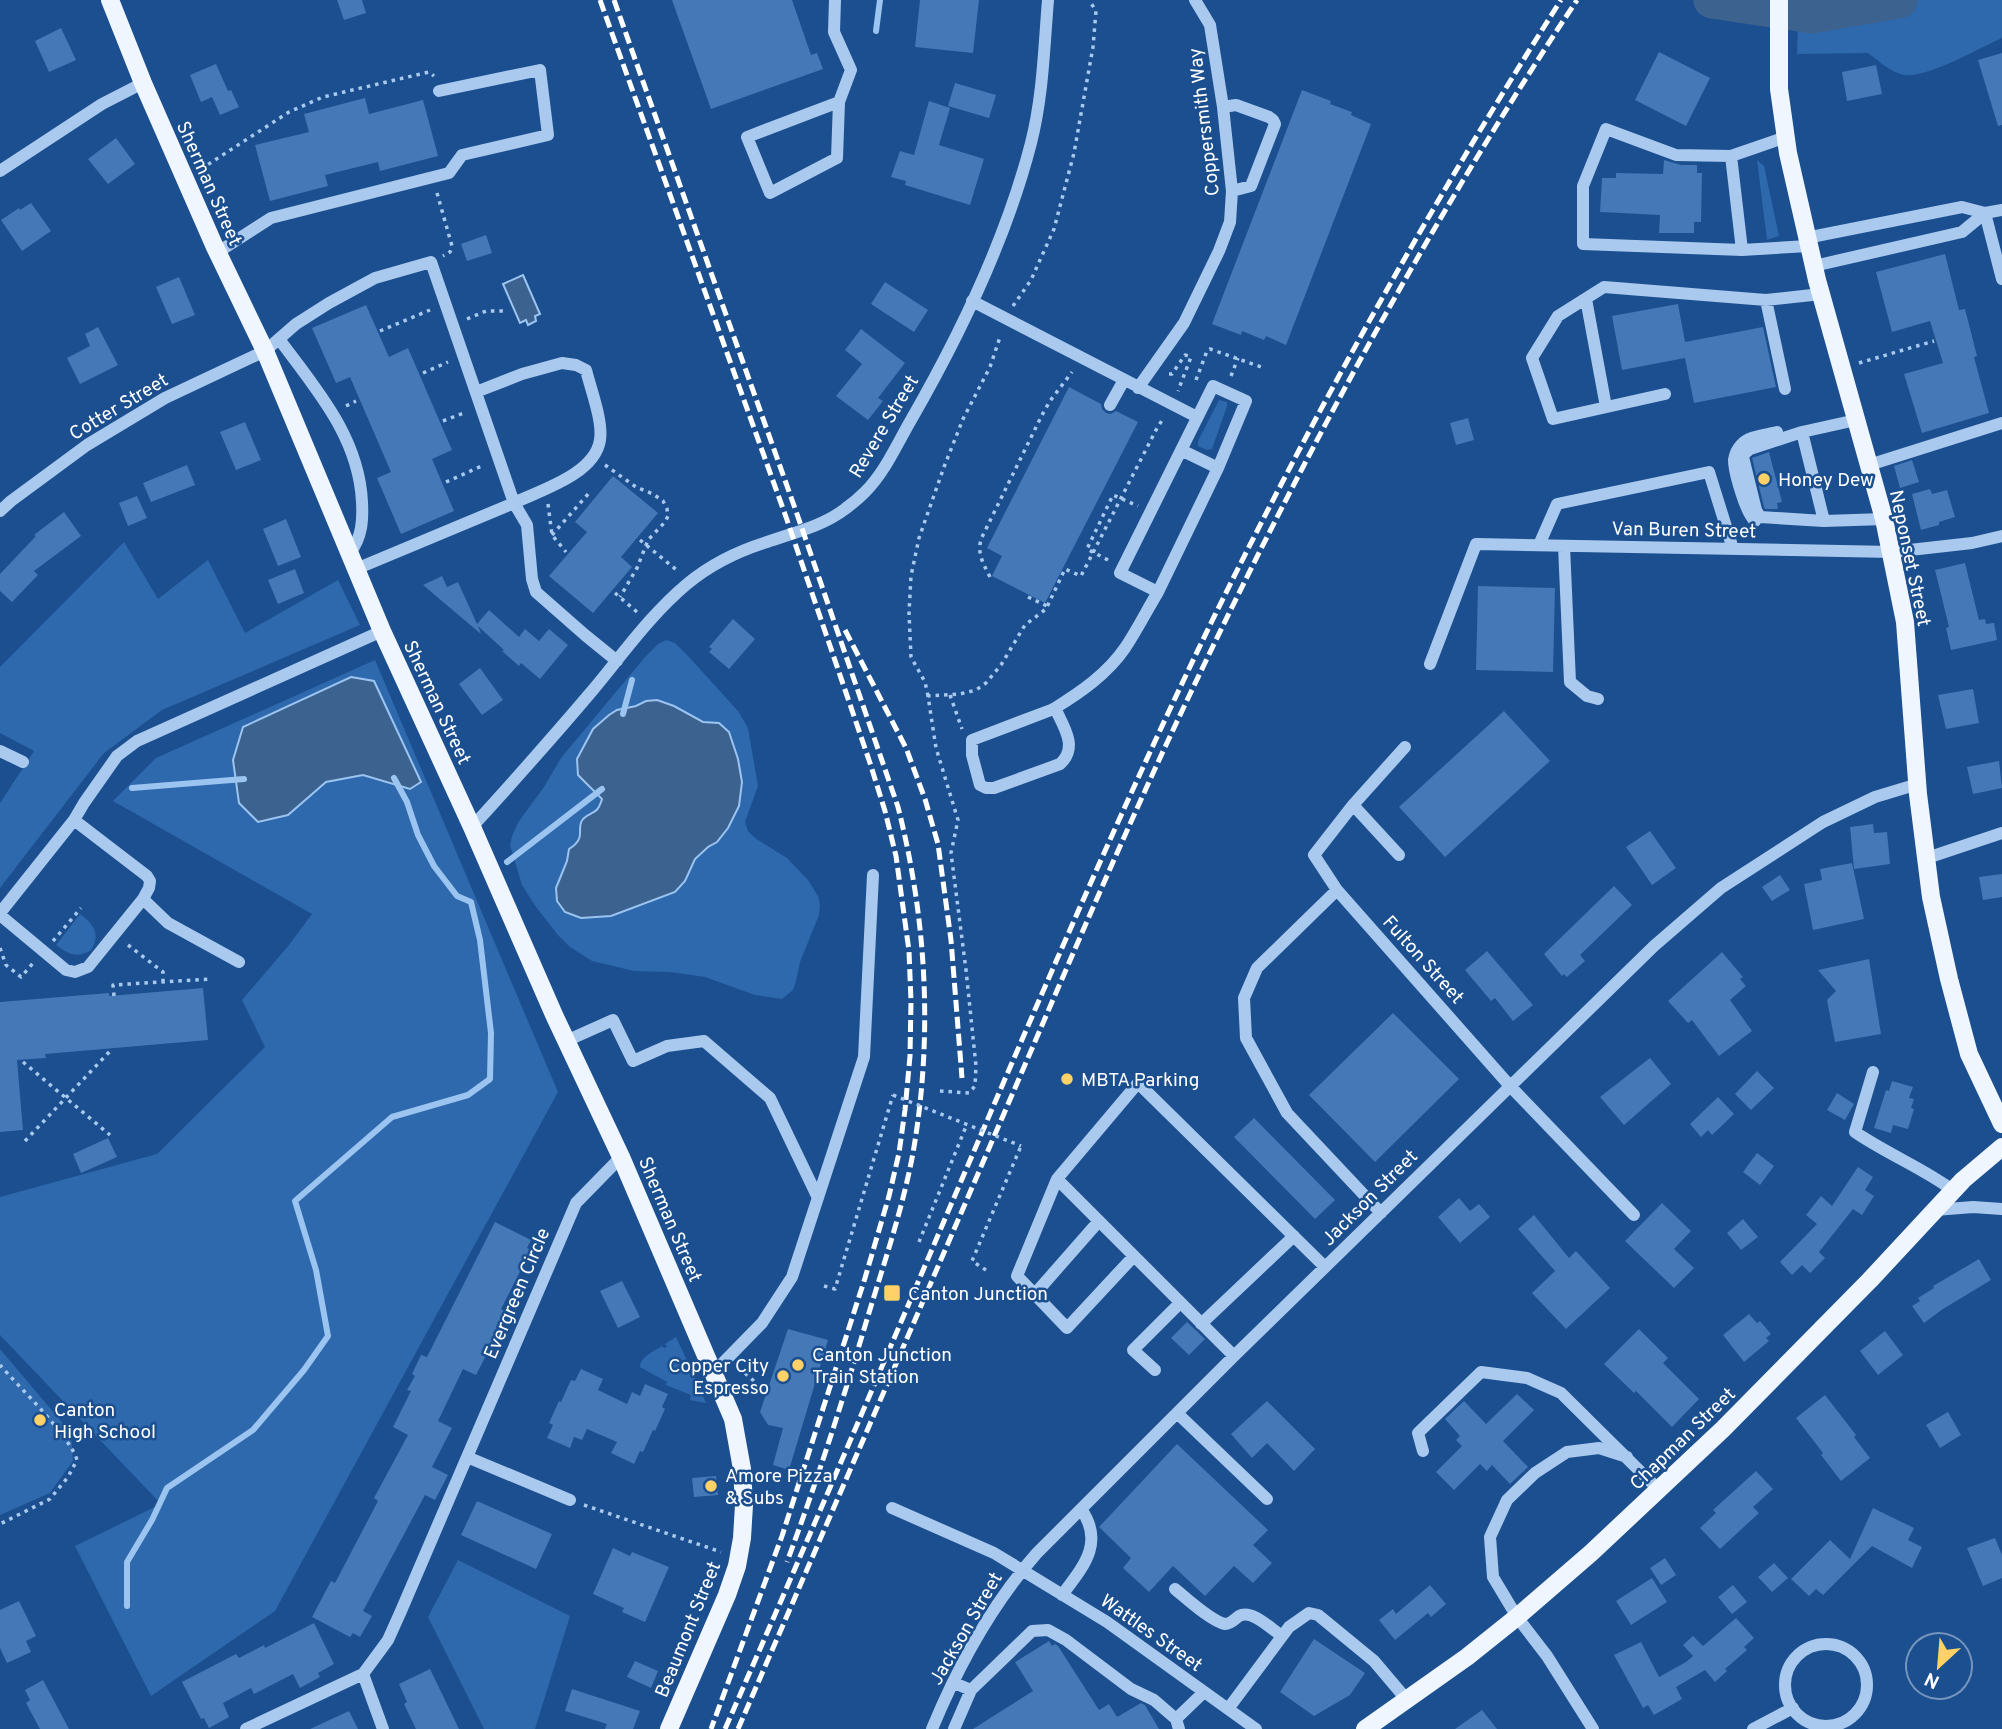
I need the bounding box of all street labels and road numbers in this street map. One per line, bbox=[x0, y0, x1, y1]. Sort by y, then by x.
street label: Coppersmith Way bbox=[1184, 46, 1226, 197]
street label: Sherman Street bbox=[170, 118, 246, 250]
street label: Cotter Street bbox=[65, 369, 173, 447]
street label: Revere Street bbox=[845, 371, 925, 483]
street label: Neponset Street bbox=[1883, 488, 1935, 629]
street label: Van Buren Street bbox=[1611, 518, 1756, 544]
street label: Sherman Street bbox=[397, 637, 475, 769]
street label: Fulton Street bbox=[1377, 911, 1468, 1009]
street label: Jackson Street bbox=[1317, 1145, 1424, 1252]
street label: Sherman Street bbox=[632, 1153, 706, 1286]
street label: Evergreen Circle bbox=[479, 1225, 556, 1363]
street label: Chapman Street bbox=[1625, 1383, 1741, 1496]
street label: Beaumont Street bbox=[651, 1558, 727, 1701]
street label: Jackson Street bbox=[925, 1568, 1009, 1690]
street label: Wattles Street bbox=[1095, 1590, 1207, 1678]

